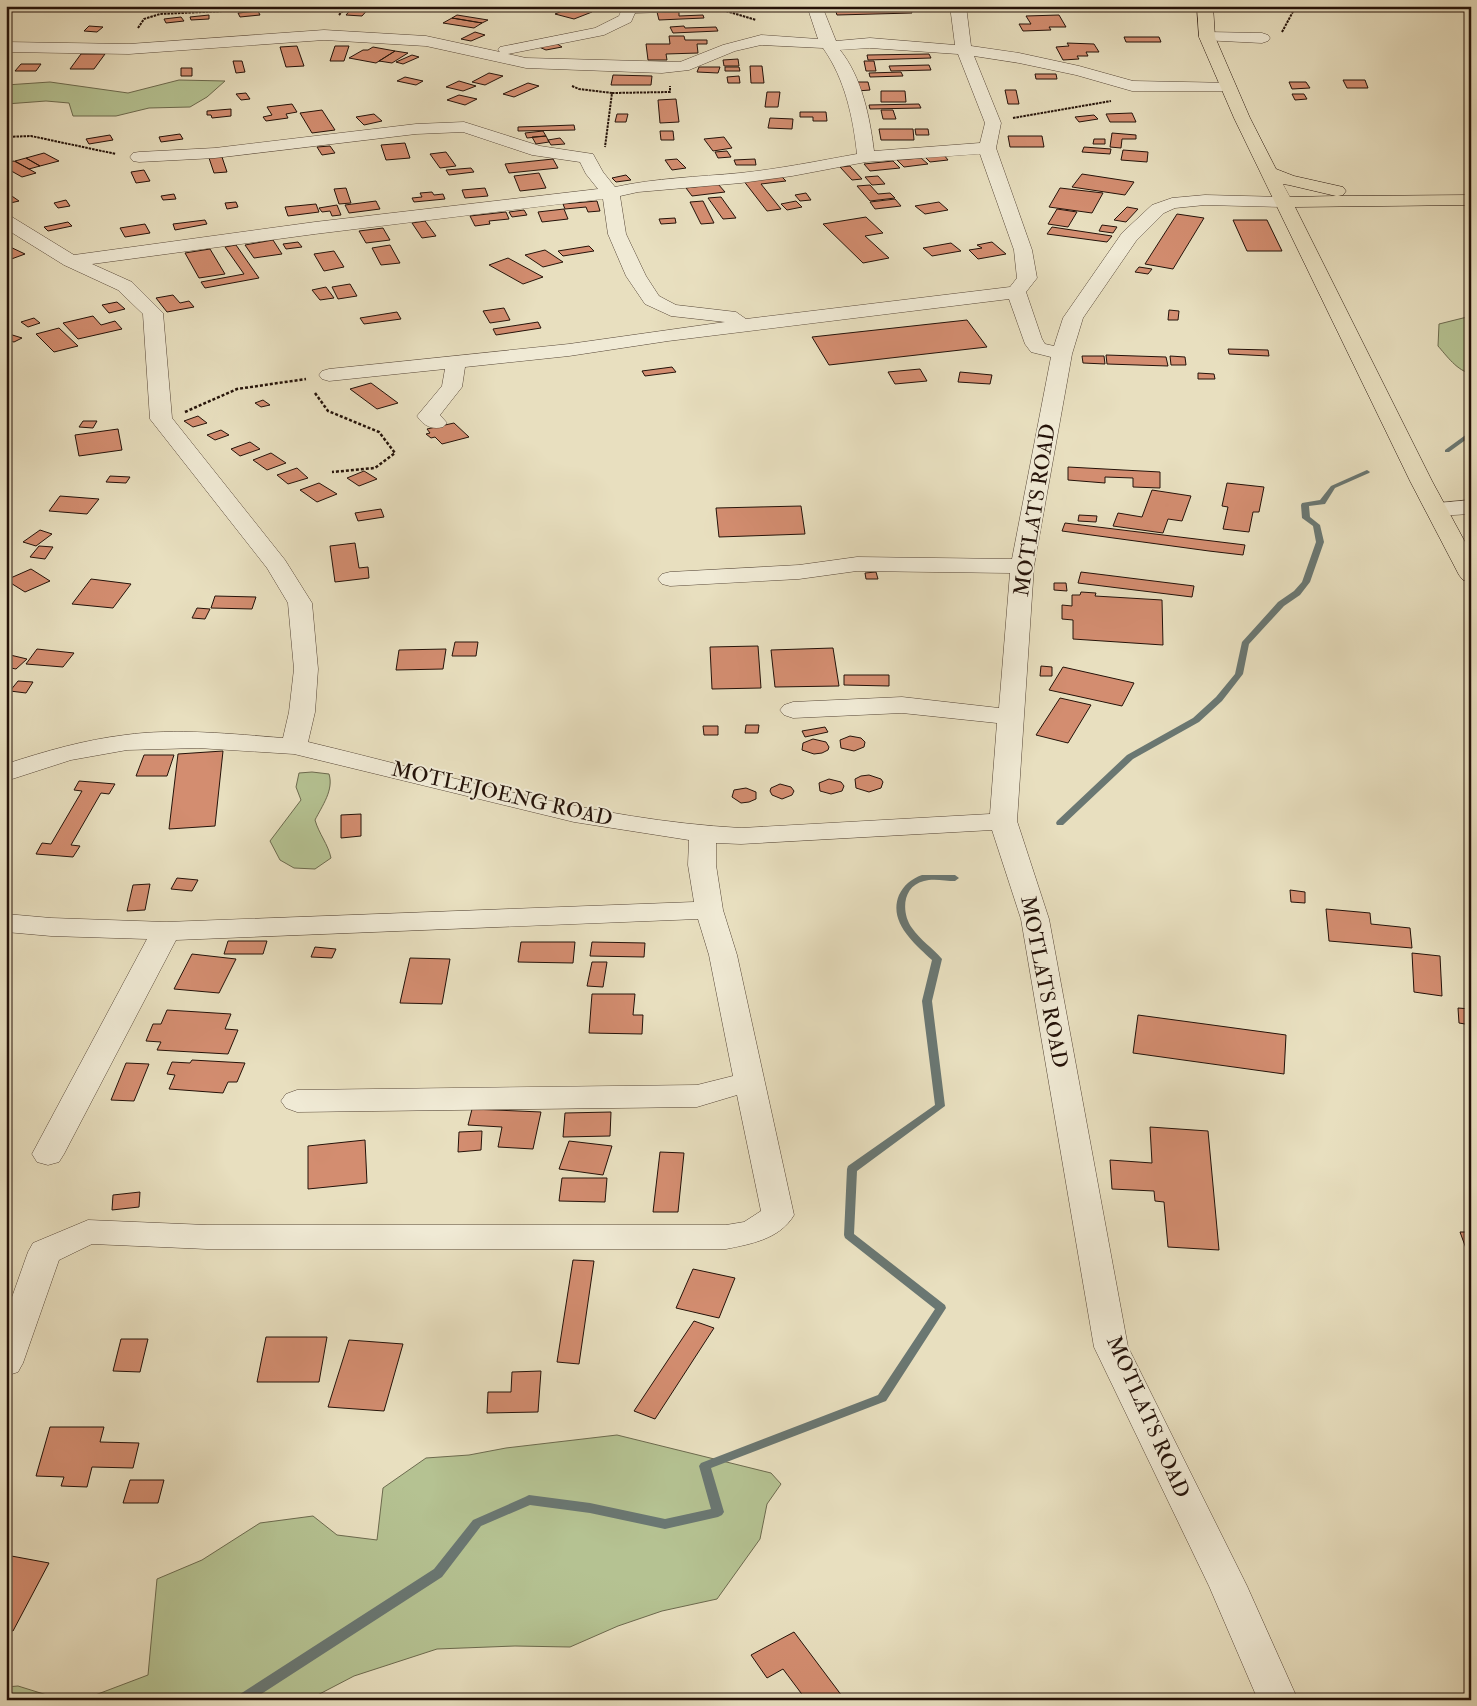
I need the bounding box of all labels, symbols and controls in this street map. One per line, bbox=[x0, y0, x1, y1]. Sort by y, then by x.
street label: MOTLATS ROAD bbox=[1008, 422, 1062, 598]
street label: MOTLEJOENG ROAD bbox=[389, 755, 615, 833]
street label: MOTLATS ROAD bbox=[1014, 894, 1074, 1070]
street label: MOTLATS ROAD bbox=[1100, 1332, 1196, 1502]

